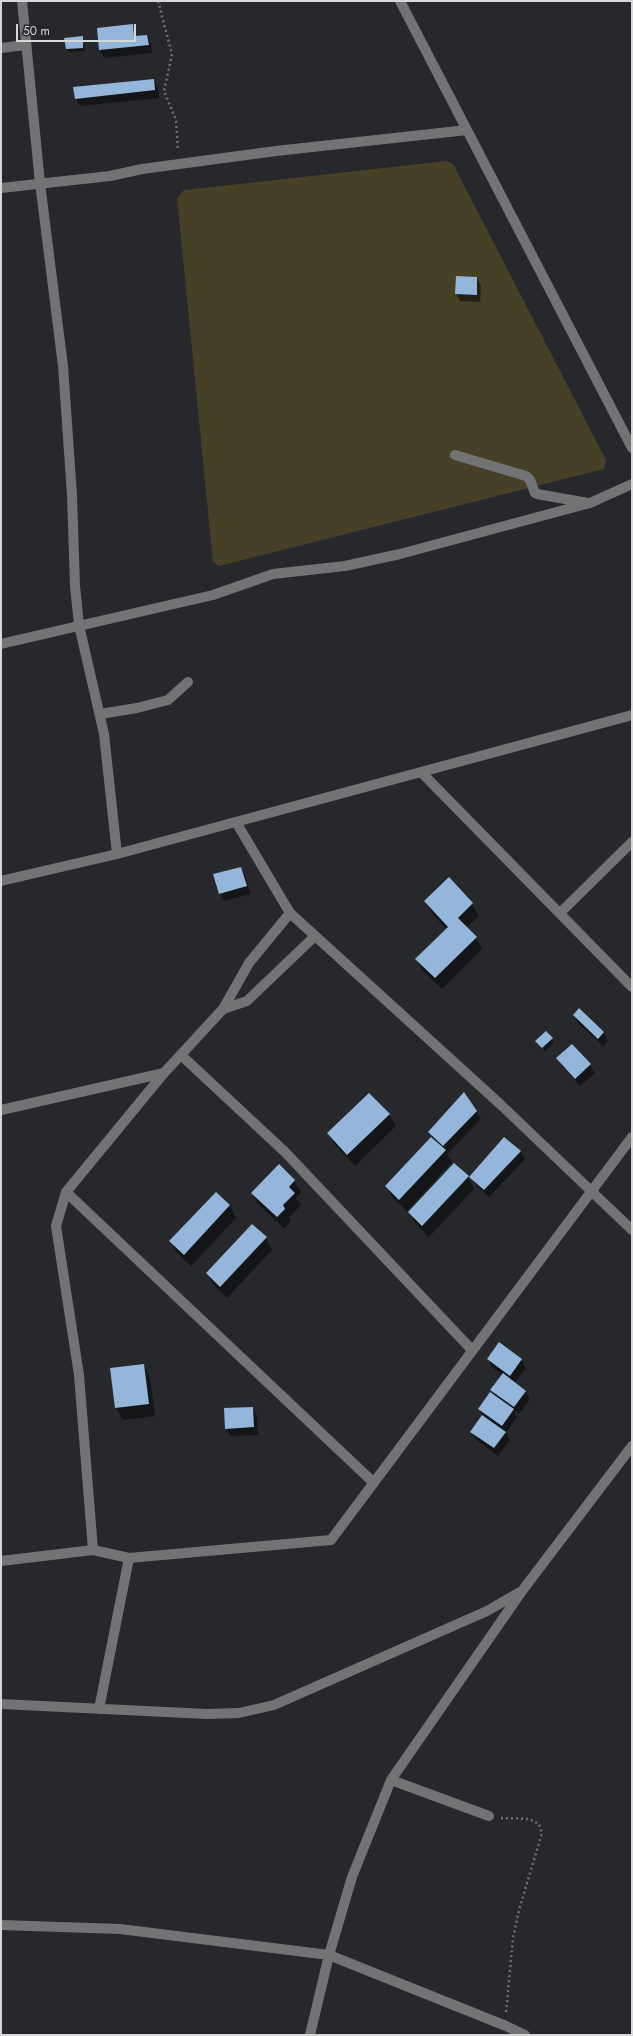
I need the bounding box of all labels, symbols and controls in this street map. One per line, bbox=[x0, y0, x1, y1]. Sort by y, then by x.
scale bar bbox=[18, 16, 138, 42]
text: 50 m bbox=[23, 22, 50, 40]

